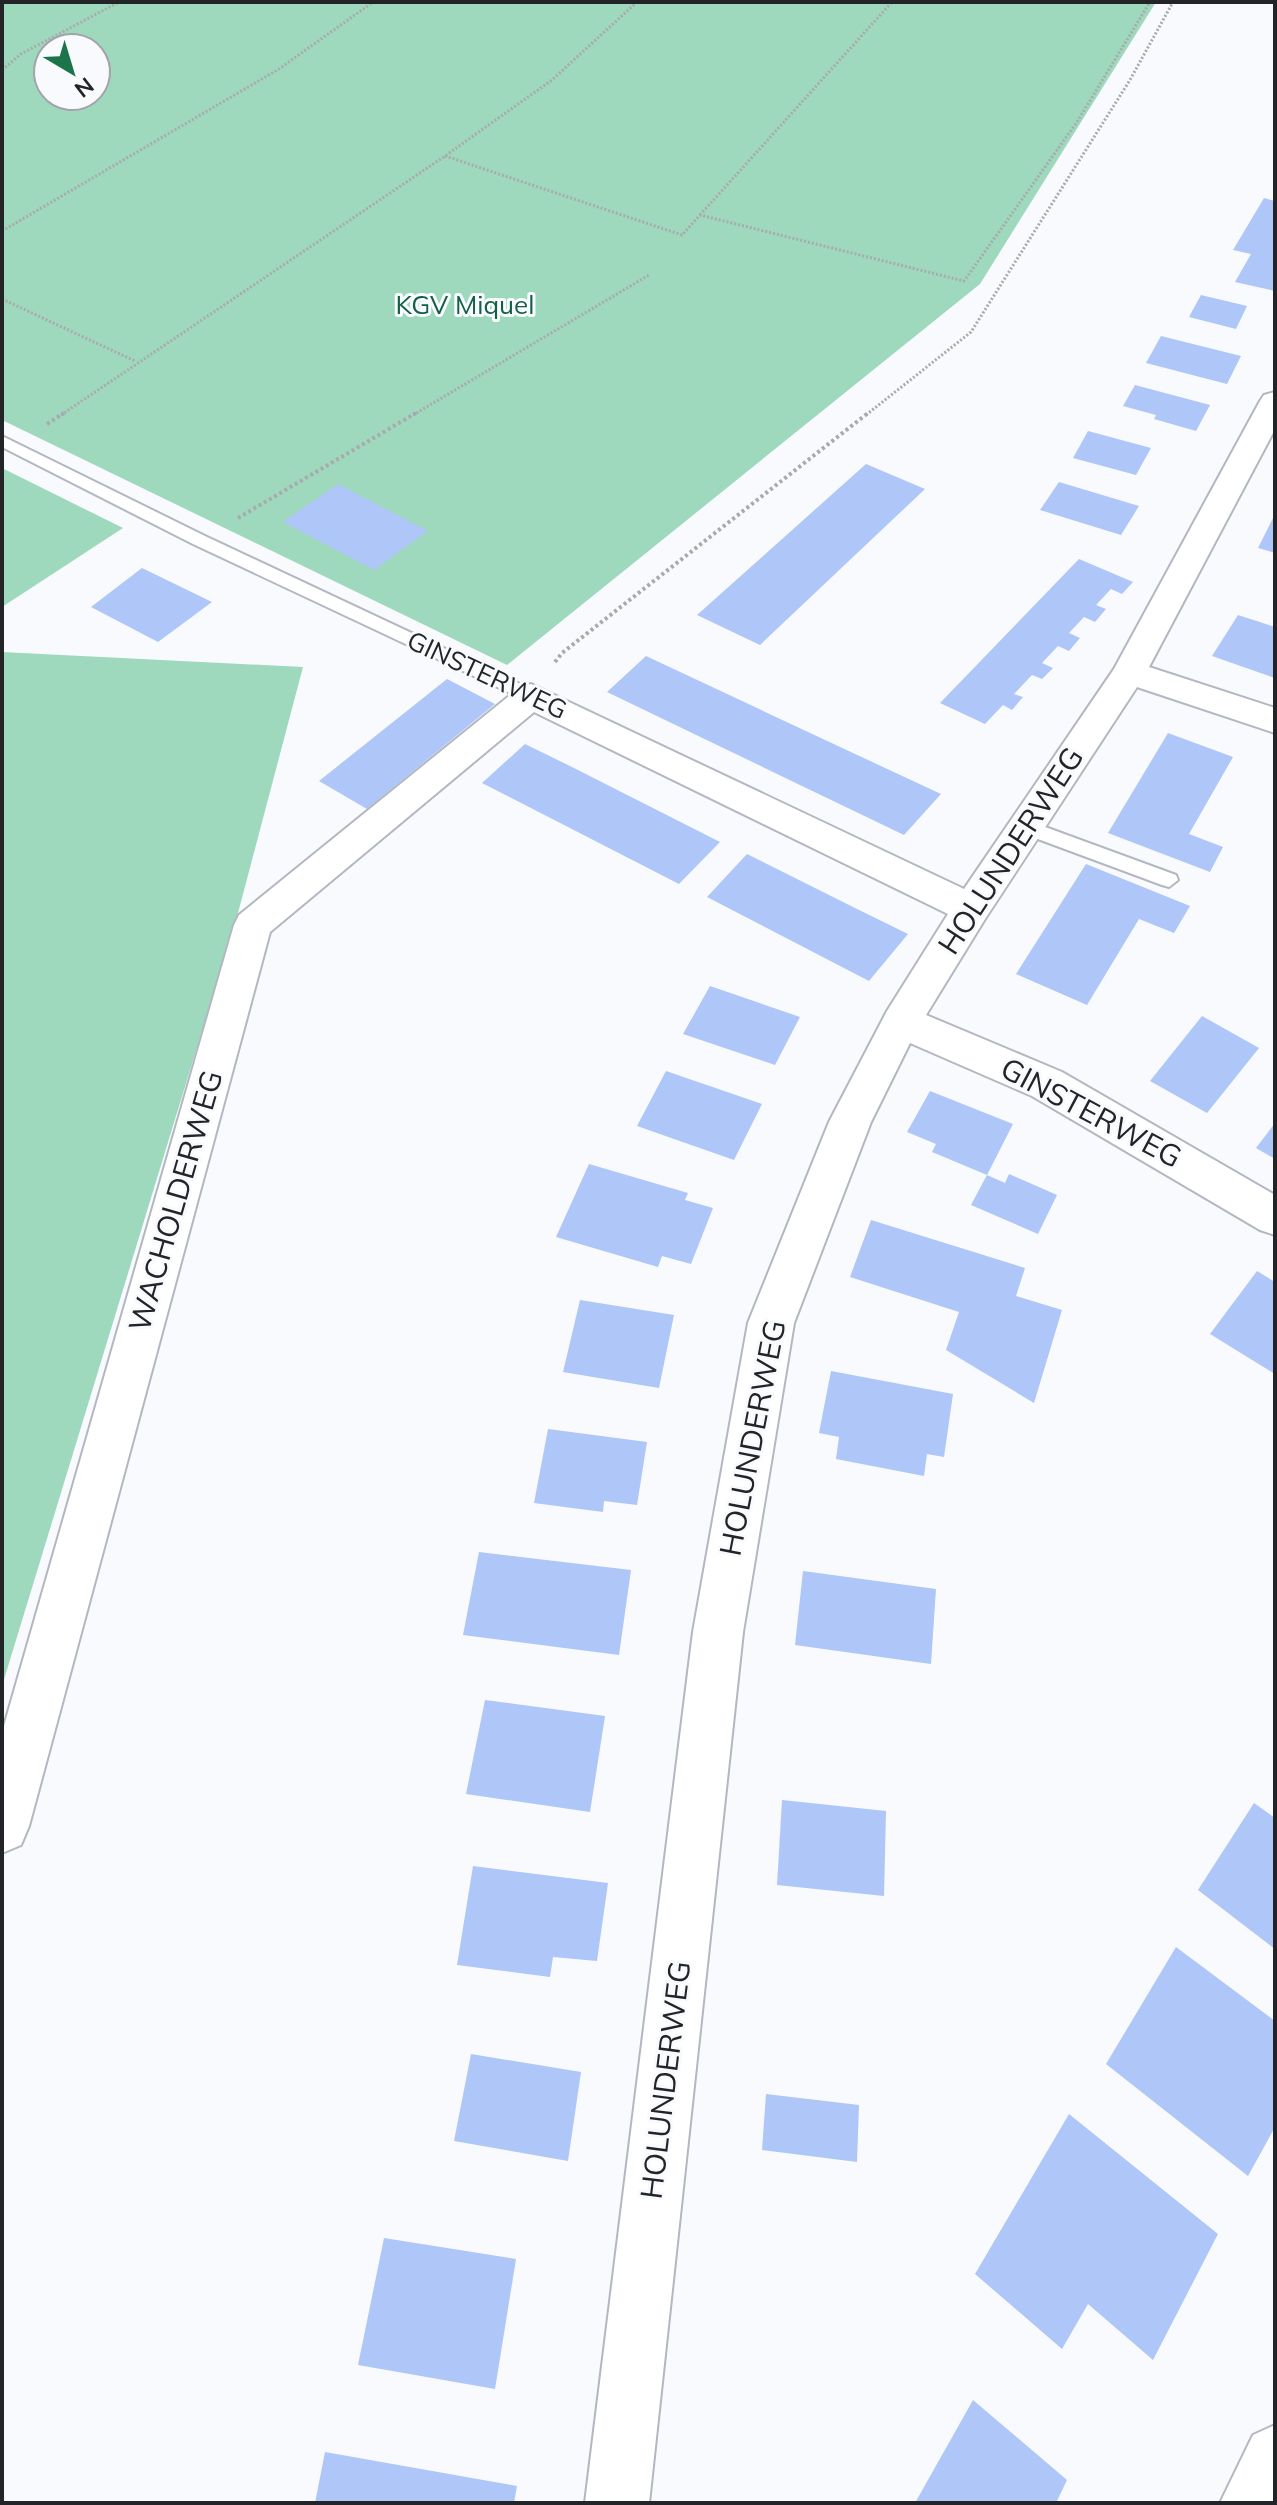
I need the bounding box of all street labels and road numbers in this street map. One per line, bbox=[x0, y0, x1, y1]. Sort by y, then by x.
street label: GINSTERWEG bbox=[402, 623, 572, 726]
street label: HOLUNDERWEG bbox=[929, 740, 1091, 961]
street label: GINSTERWEG bbox=[995, 1049, 1188, 1176]
street label: WACHOLDERWEG bbox=[120, 1066, 230, 1336]
street label: HOLUNDERWEG bbox=[711, 1317, 794, 1559]
street label: HOLUNDERWEG bbox=[632, 1959, 698, 2201]

